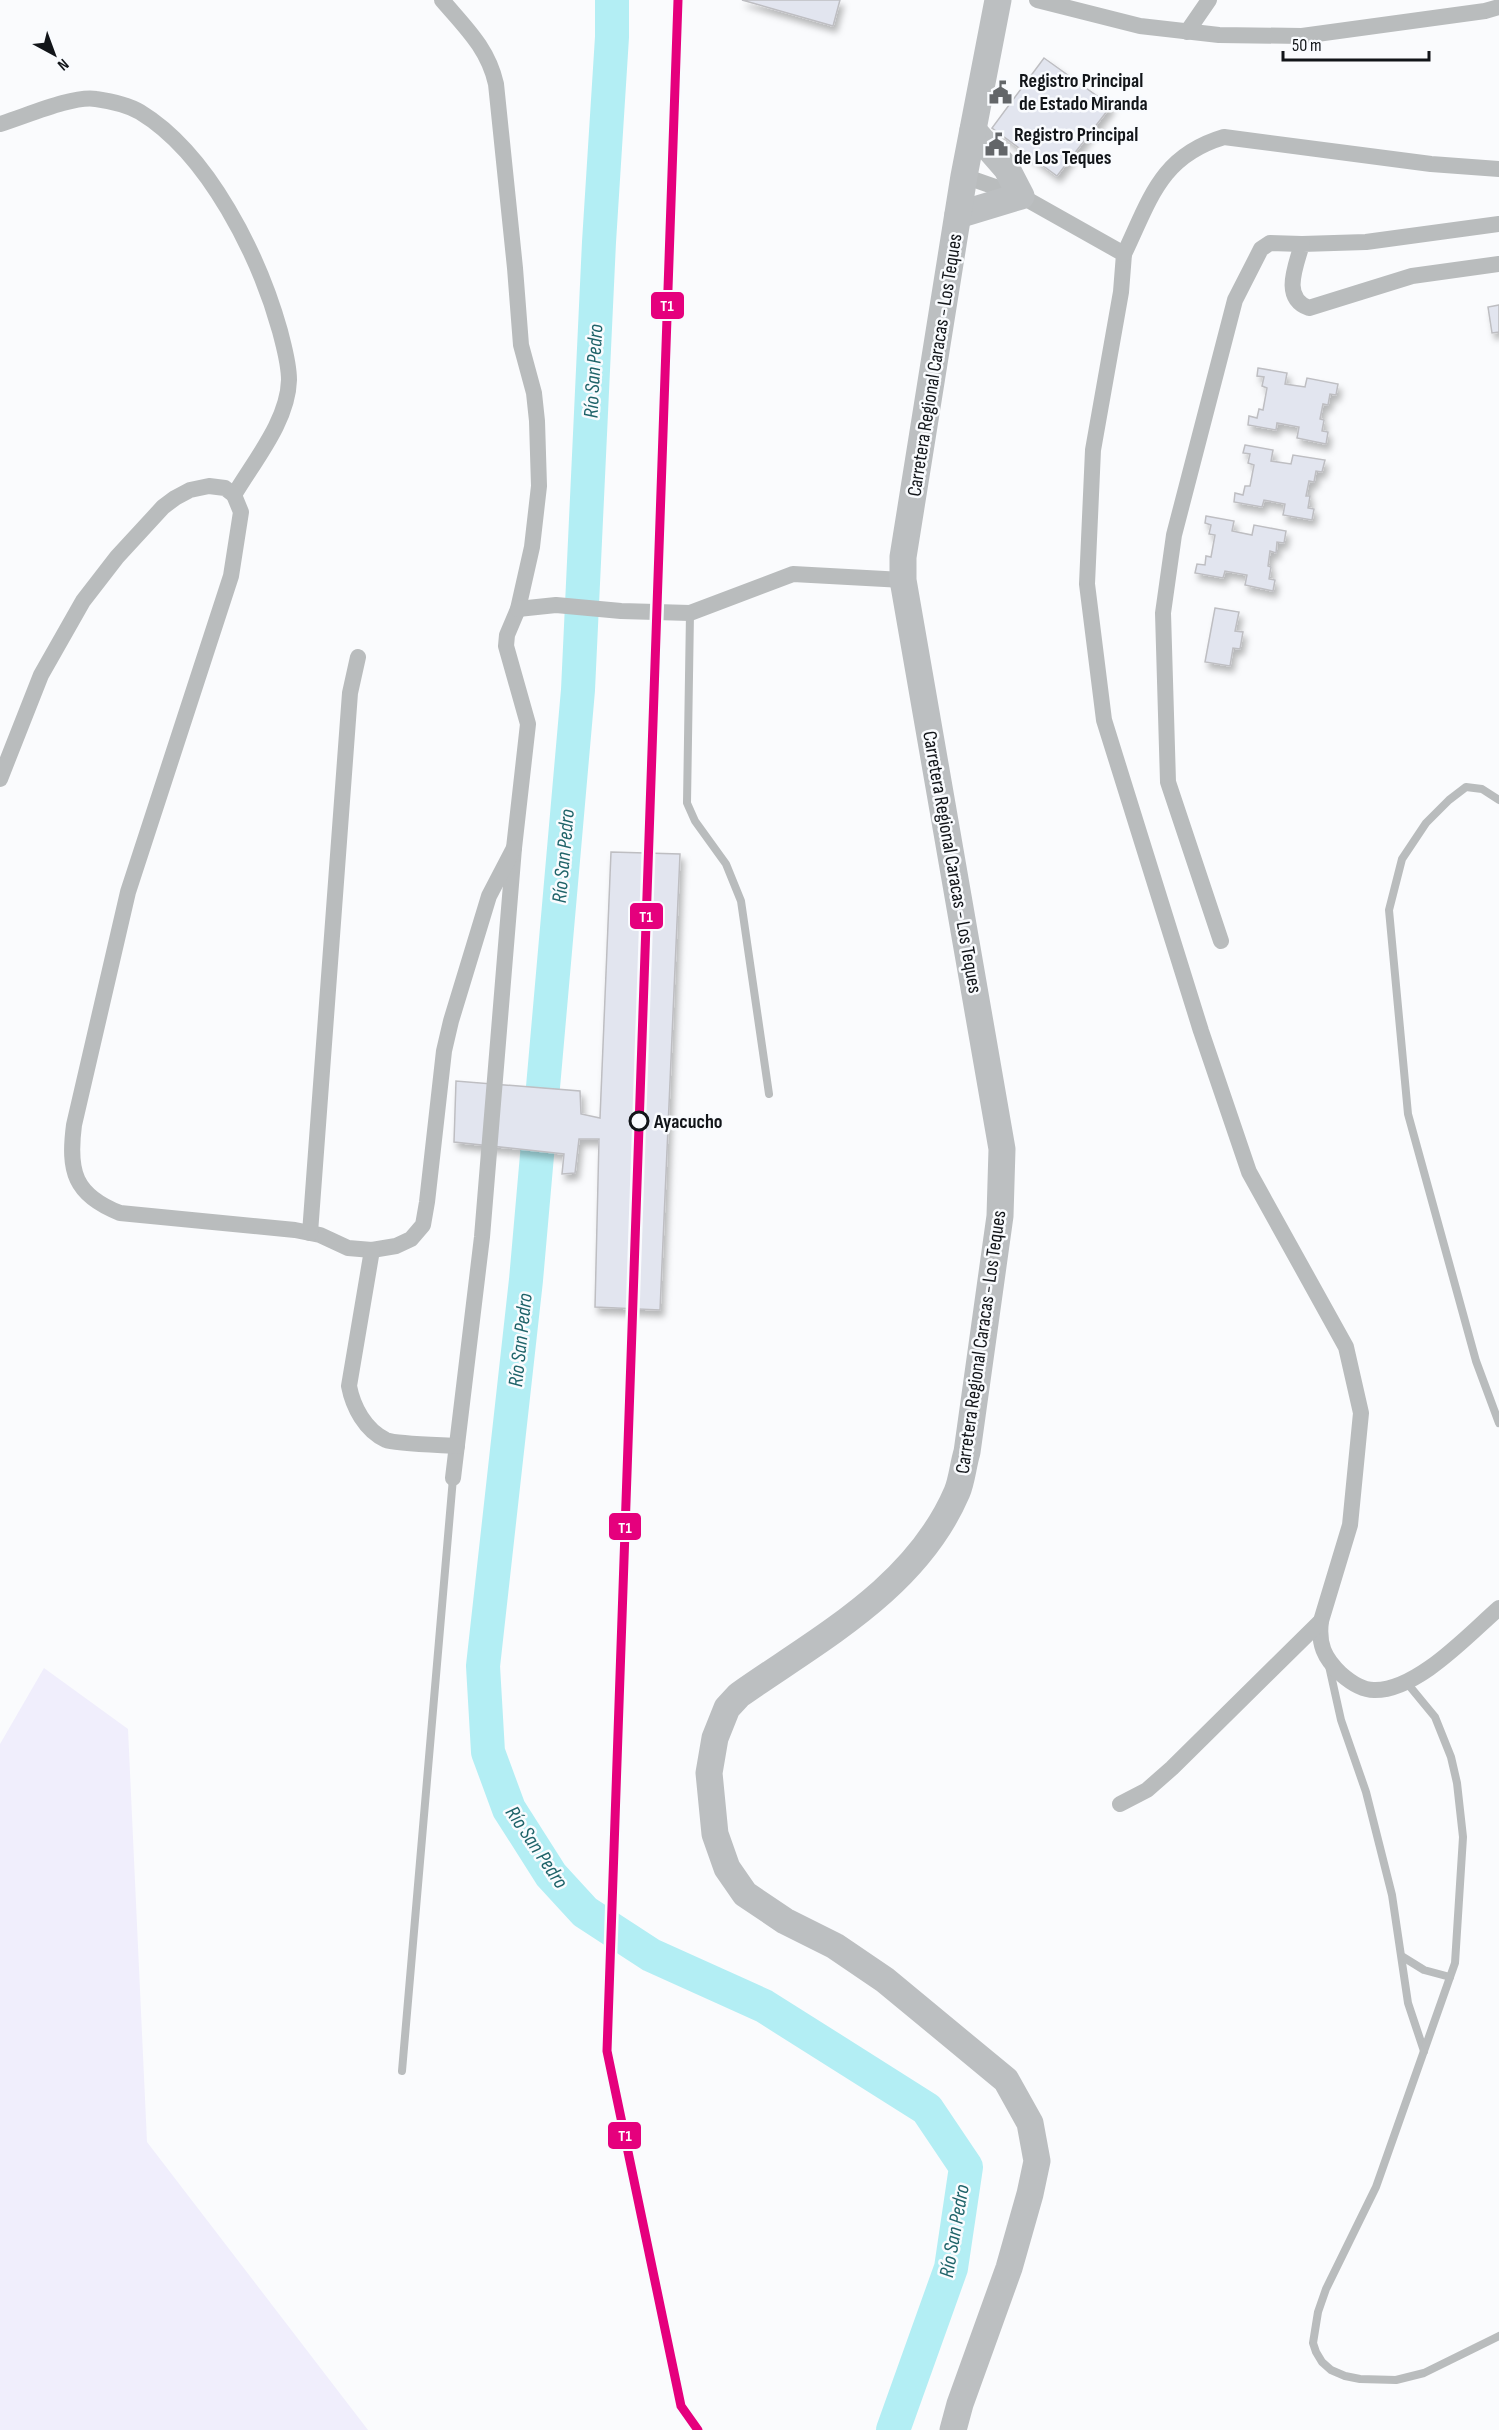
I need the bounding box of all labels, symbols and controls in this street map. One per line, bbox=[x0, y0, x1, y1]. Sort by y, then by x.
north arrow bbox=[24, 24, 84, 84]
scale bar bbox=[1283, 24, 1428, 62]
text: 50 m bbox=[1292, 35, 1322, 56]
text: N bbox=[53, 54, 72, 74]
place label: Registro Principal de Estado Miranda bbox=[1019, 69, 1148, 116]
public building icon: Registro Principal de Estado Miranda bbox=[988, 79, 1014, 105]
place label: Registro Principal de Los Teques bbox=[1014, 123, 1138, 170]
public building icon: Registro Principal de Los Teques bbox=[983, 132, 1009, 158]
street label: Carretera Regional Caracas - Los Teques bbox=[902, 232, 968, 498]
line badge: T1 bbox=[650, 291, 685, 320]
text: T1 bbox=[660, 297, 674, 316]
water label: Río San Pedro bbox=[579, 323, 608, 419]
street label: Carretera Regional Caracas - Los Teques bbox=[917, 729, 987, 995]
water label: Río San Pedro bbox=[547, 808, 580, 904]
line badge: T1 bbox=[629, 902, 664, 930]
text: T1 bbox=[639, 908, 653, 927]
place label: Ayacucho bbox=[653, 1110, 723, 1134]
marker: Ayacucho bbox=[629, 1111, 649, 1131]
street label: Carretera Regional Caracas - Los Teques bbox=[951, 1209, 1011, 1475]
water label: Río San Pedro bbox=[503, 1291, 538, 1388]
line badge: T1 bbox=[608, 1512, 642, 1541]
text: T1 bbox=[618, 1519, 632, 1538]
water label: Río San Pedro bbox=[500, 1801, 574, 1894]
line badge: T1 bbox=[607, 2121, 642, 2150]
text: T1 bbox=[618, 2127, 632, 2146]
water label: Río San Pedro bbox=[934, 2182, 975, 2280]

